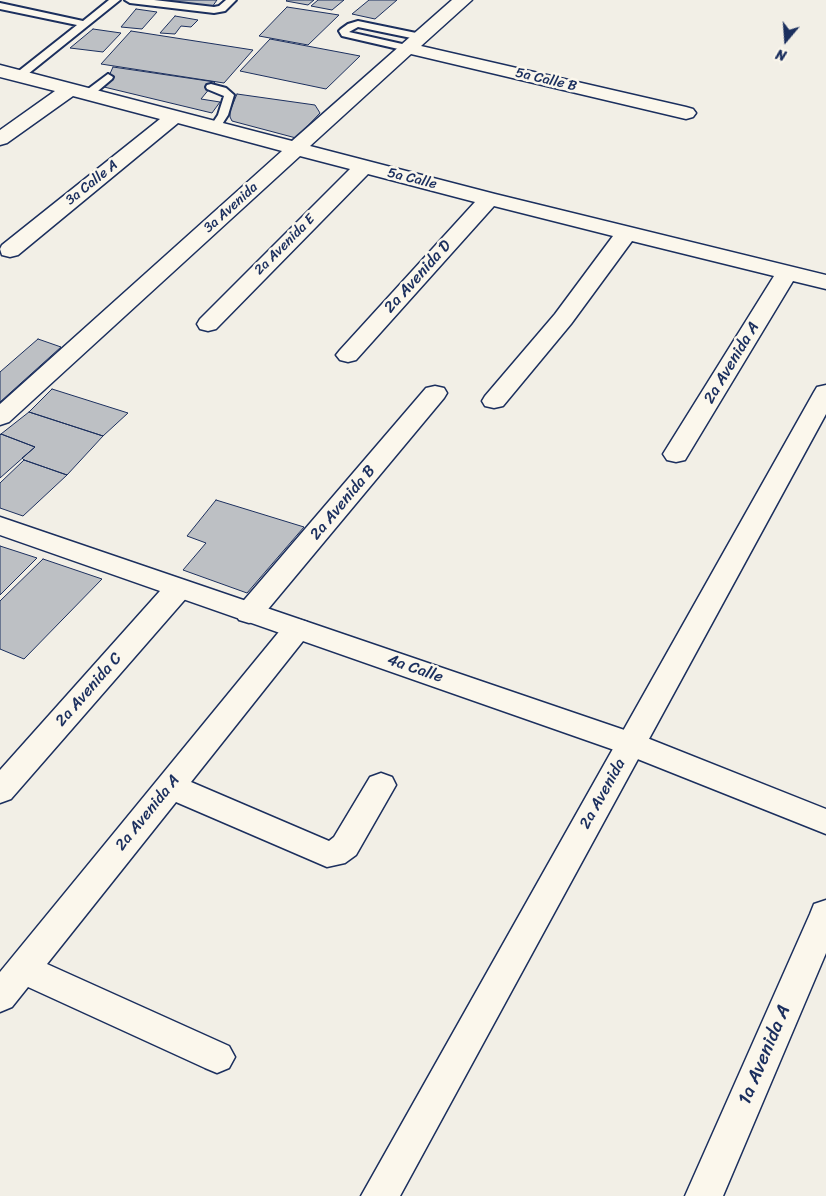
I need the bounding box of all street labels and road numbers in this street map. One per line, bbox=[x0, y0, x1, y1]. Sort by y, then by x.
street label: 5a Calle B bbox=[514, 65, 578, 95]
street label: 3a Calle A bbox=[63, 157, 121, 209]
street label: 5a Calle bbox=[386, 165, 438, 193]
street label: 3a Avenida bbox=[200, 179, 262, 237]
street label: 2a Avenida E bbox=[251, 211, 319, 279]
street label: 2a Avenida D bbox=[380, 237, 456, 317]
street label: 2a Avenida A bbox=[700, 319, 764, 407]
street label: 2a Avenida B bbox=[306, 462, 380, 544]
street label: 2a Avenida C bbox=[52, 649, 126, 731]
street label: 4a Calle bbox=[385, 651, 445, 687]
street label: 2a Avenida bbox=[576, 756, 630, 832]
street label: 2a Avenida A bbox=[112, 771, 184, 855]
street label: 1a Avenida A bbox=[734, 1002, 796, 1108]

